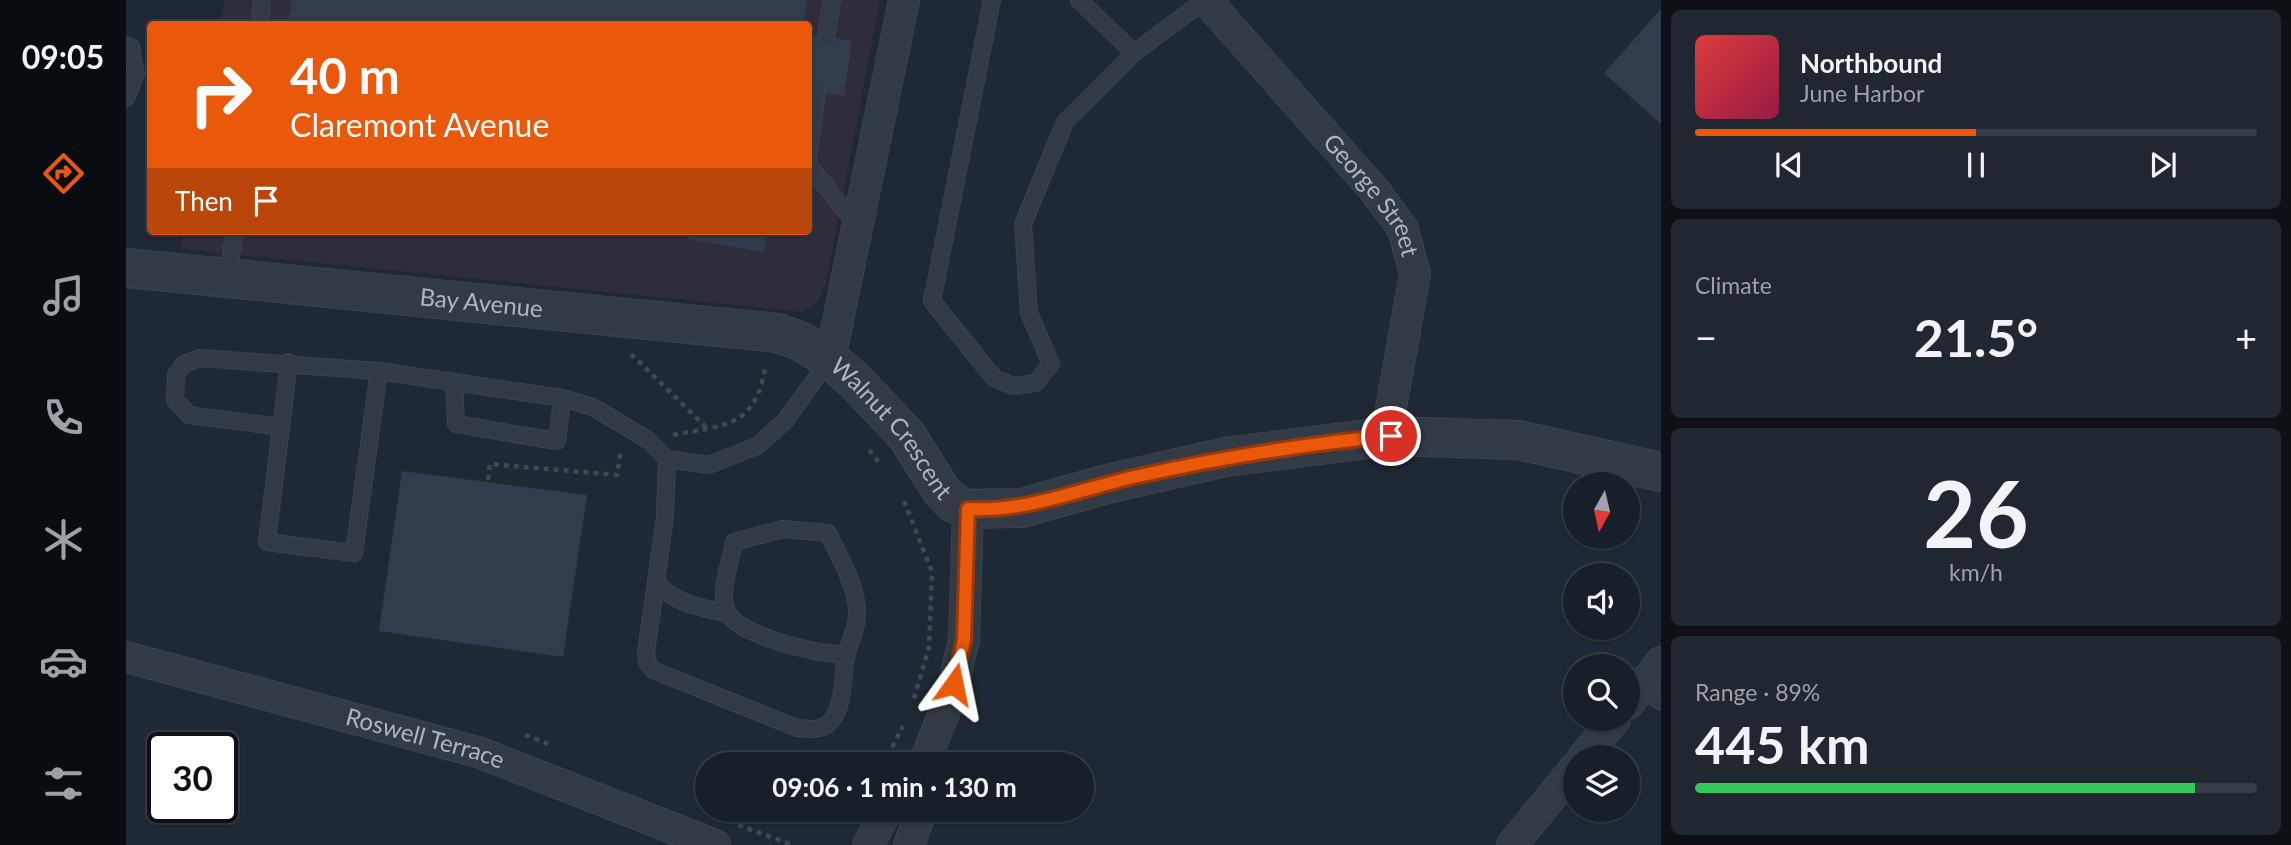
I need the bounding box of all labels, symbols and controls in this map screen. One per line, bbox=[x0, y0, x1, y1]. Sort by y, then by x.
text: 09:05 bbox=[22, 37, 104, 76]
text: 40 m bbox=[290, 46, 400, 104]
text: Northbound bbox=[1800, 47, 1942, 79]
icon: right bbox=[175, 49, 266, 140]
text: June Harbor bbox=[1800, 79, 1924, 107]
text: Claremont Avenue bbox=[290, 105, 549, 144]
street label: George Street bbox=[1318, 127, 1426, 260]
icon: previous bbox=[1770, 146, 1808, 184]
icon: pause bbox=[1957, 146, 1995, 184]
icon: next bbox=[2144, 146, 2182, 184]
icon: directions bbox=[39, 149, 88, 198]
icon: arrive bbox=[247, 182, 285, 220]
text: Then bbox=[175, 185, 233, 217]
icon: music bbox=[39, 271, 88, 320]
text: Climate bbox=[1695, 271, 1772, 299]
street label: Bay Avenue bbox=[418, 281, 544, 322]
text: 21.5° bbox=[1914, 306, 2038, 368]
text: − bbox=[1695, 314, 1717, 360]
text: + bbox=[2235, 314, 2257, 360]
street label: Walnut Crescent bbox=[825, 351, 959, 505]
icon: phone bbox=[39, 393, 88, 442]
pin bbox=[1361, 406, 1421, 466]
icon: arrive bbox=[1372, 417, 1410, 455]
text: 26 bbox=[1923, 458, 2029, 567]
north arrow bbox=[1563, 472, 1640, 550]
map controls bbox=[1563, 472, 1640, 822]
icon: climate bbox=[39, 515, 88, 564]
text: km/h bbox=[1949, 558, 2003, 586]
button: sound bbox=[1563, 563, 1640, 640]
icon: car bbox=[39, 637, 88, 686]
position arrow bbox=[917, 647, 991, 721]
button: search bbox=[1563, 654, 1640, 731]
text: Range · 89% bbox=[1695, 678, 1820, 706]
street label: Roswell Terrace bbox=[343, 701, 509, 774]
text: 445 km bbox=[1695, 713, 1869, 775]
speed limit sign: 30 bbox=[147, 732, 238, 823]
button: layers bbox=[1563, 745, 1640, 822]
icon: filters bbox=[39, 759, 88, 808]
text: 09:06 · 1 min · 130 m bbox=[772, 771, 1017, 803]

